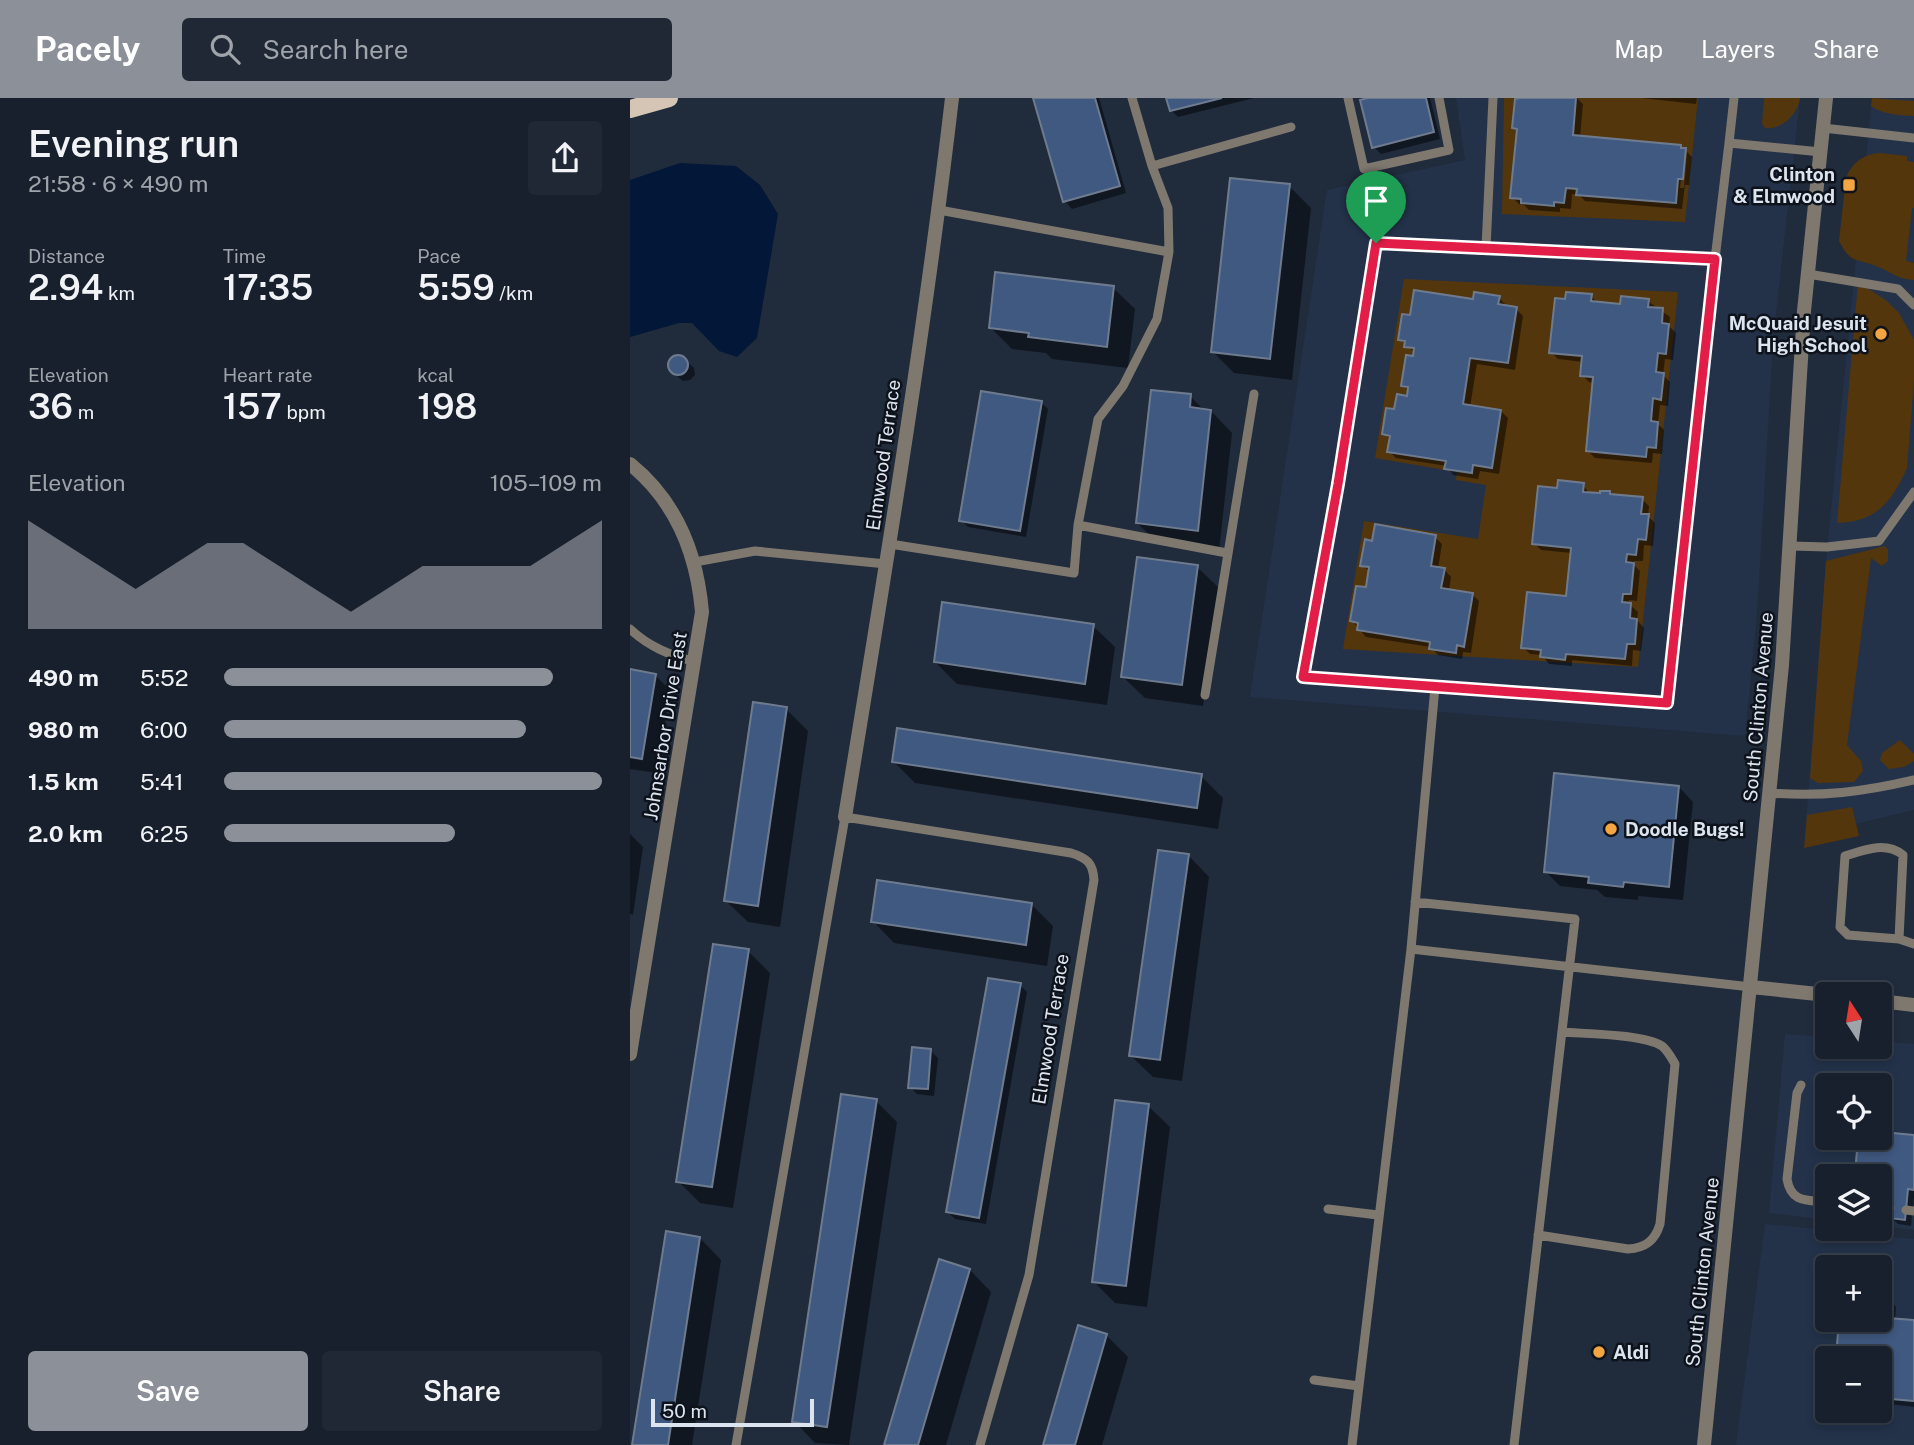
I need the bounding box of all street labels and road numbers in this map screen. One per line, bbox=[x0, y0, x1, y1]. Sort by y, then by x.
street label: Elmwood Terrace bbox=[862, 378, 904, 532]
street label: South Clinton Avenue bbox=[1739, 611, 1777, 803]
street label: Johnsarbor Drive East bbox=[639, 630, 691, 822]
street label: Elmwood Terrace bbox=[1027, 952, 1073, 1106]
street label: South Clinton Avenue bbox=[1681, 1176, 1723, 1368]

